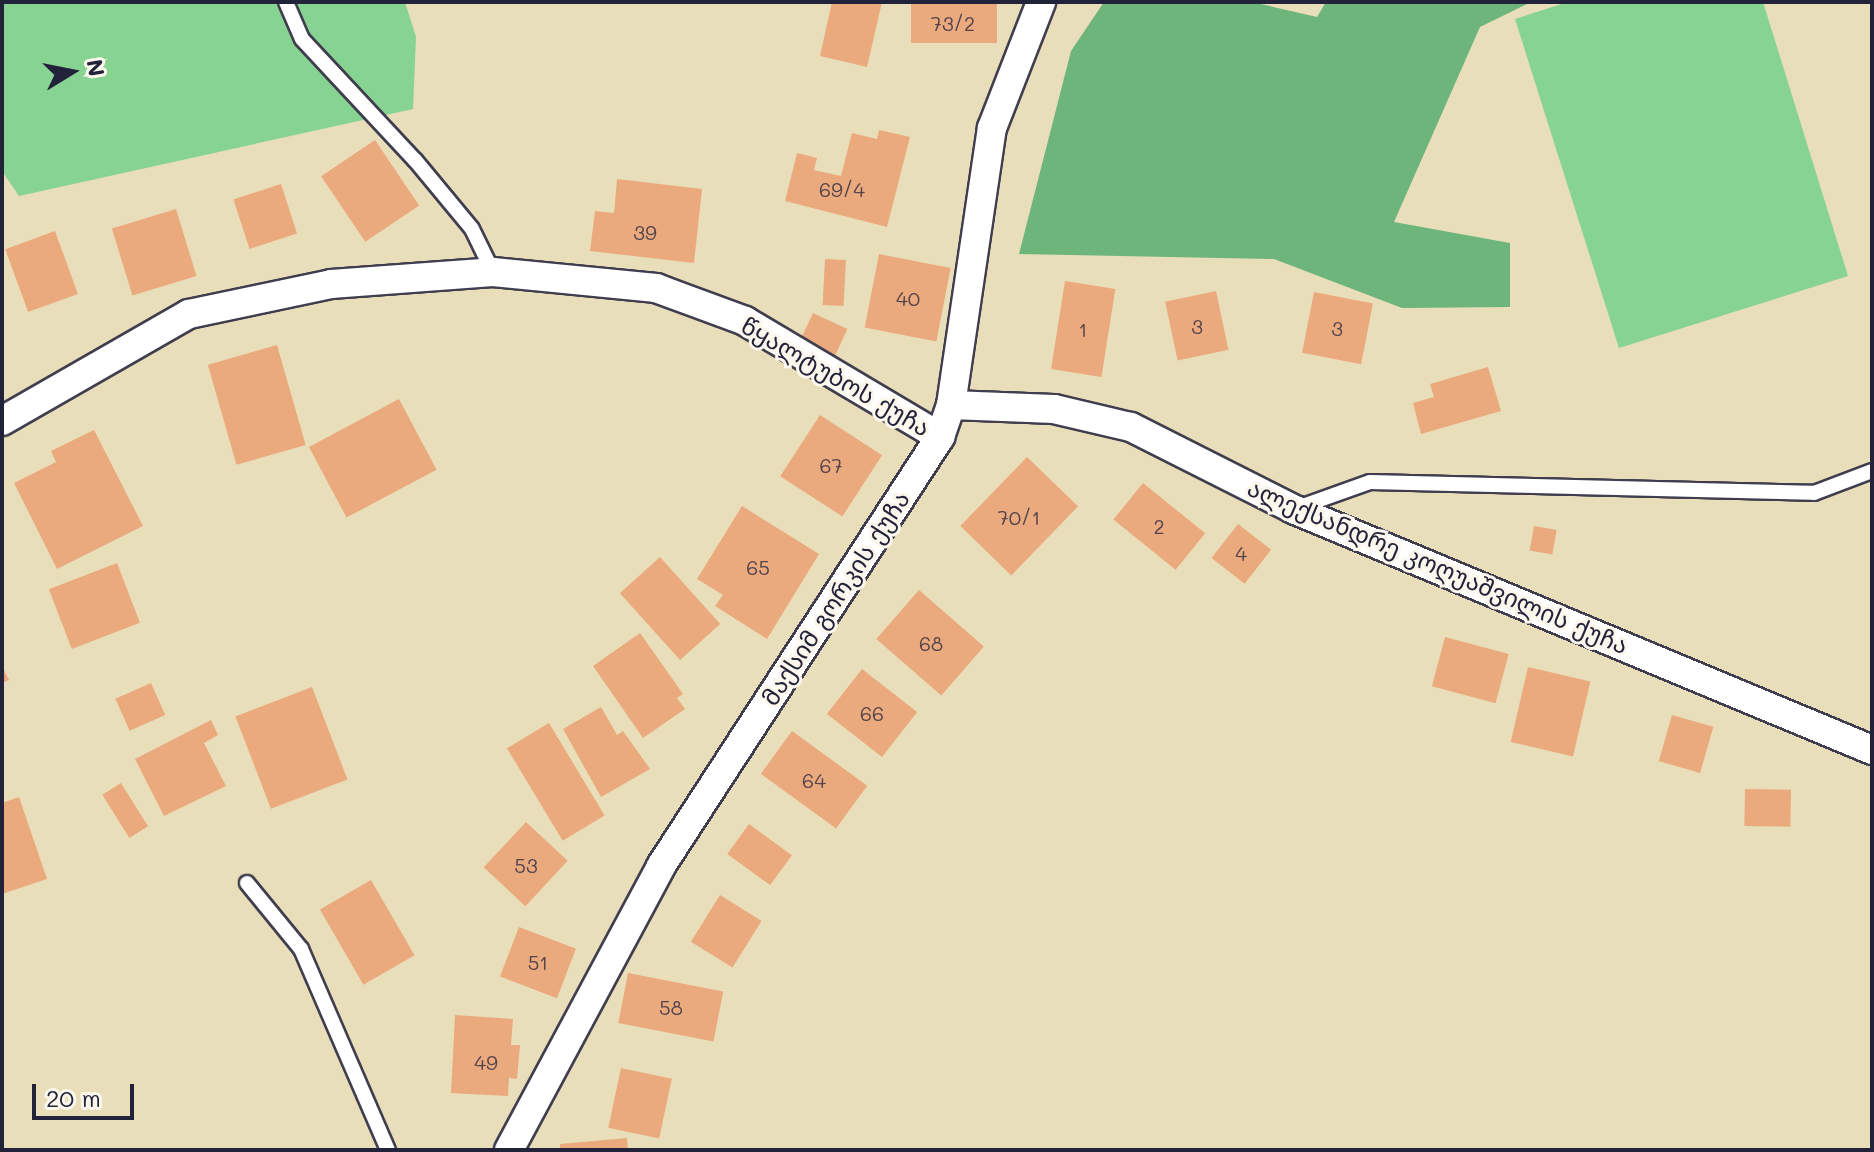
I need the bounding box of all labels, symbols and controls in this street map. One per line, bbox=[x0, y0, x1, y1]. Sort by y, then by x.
house number: 73/2 bbox=[931, 11, 975, 35]
north arrow bbox=[32, 32, 112, 112]
text: N bbox=[80, 57, 112, 78]
house number: 69/4 bbox=[819, 177, 865, 201]
house number: 39 bbox=[633, 220, 657, 244]
house number: 40 bbox=[896, 286, 920, 310]
street label: წყალტუბოს ქუჩა bbox=[736, 310, 936, 442]
house number: 3 bbox=[1191, 314, 1203, 338]
house number: 3 bbox=[1331, 316, 1343, 340]
house number: 1 bbox=[1079, 317, 1087, 341]
house number: 67 bbox=[819, 453, 843, 477]
street label: ალექსანდრე კოღუაშვილის ქუჩა bbox=[1243, 473, 1633, 659]
street label: მაქსიმ გორკის ქუჩა bbox=[755, 485, 915, 711]
house number: 70/1 bbox=[998, 505, 1040, 529]
house number: 2 bbox=[1153, 514, 1165, 538]
house number: 4 bbox=[1235, 541, 1247, 565]
house number: 65 bbox=[746, 555, 770, 579]
house number: 68 bbox=[919, 631, 943, 655]
house number: 66 bbox=[860, 701, 884, 725]
house number: 64 bbox=[802, 768, 826, 792]
house number: 53 bbox=[514, 853, 538, 877]
house number: 51 bbox=[528, 950, 548, 974]
house number: 58 bbox=[659, 995, 683, 1019]
house number: 49 bbox=[474, 1050, 498, 1074]
scale bar bbox=[36, 1068, 138, 1118]
text: 20 m bbox=[46, 1082, 101, 1113]

